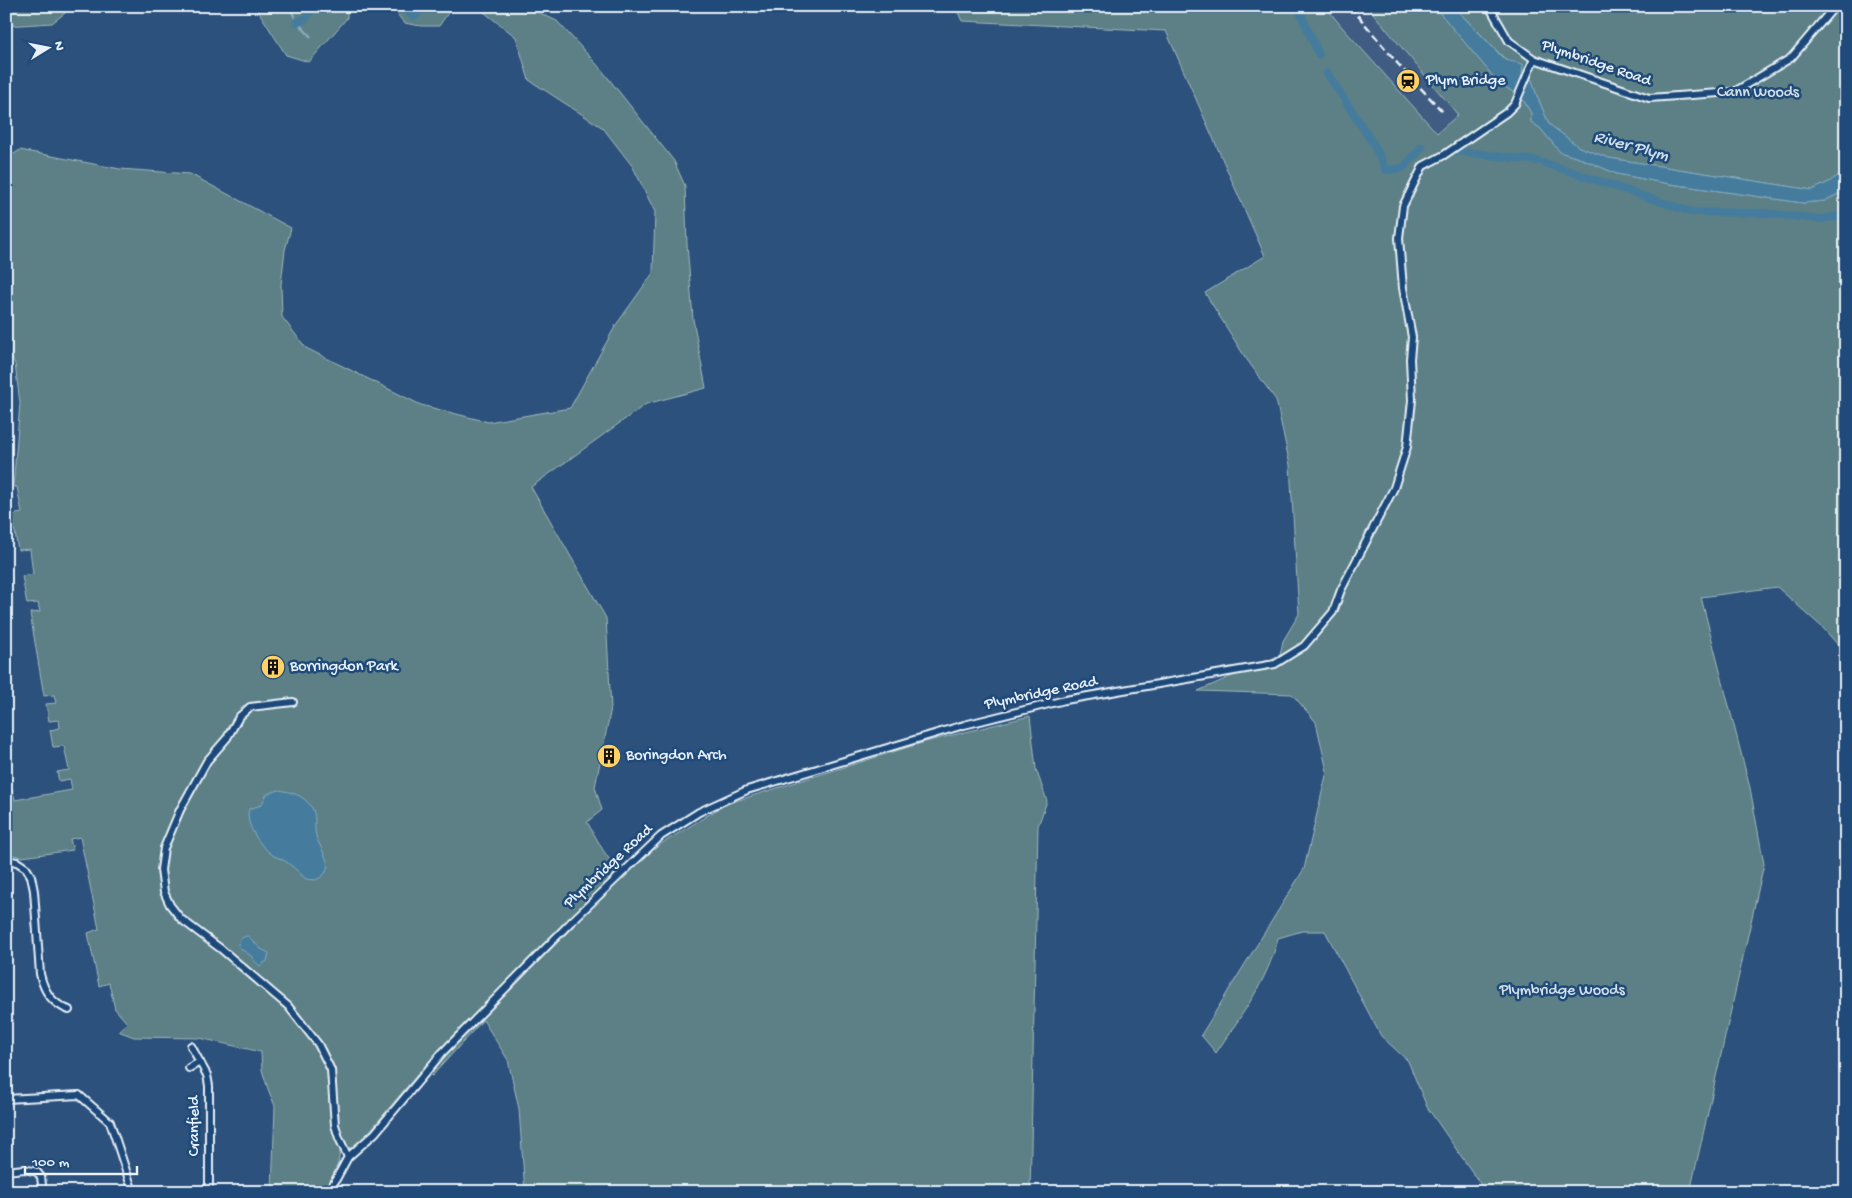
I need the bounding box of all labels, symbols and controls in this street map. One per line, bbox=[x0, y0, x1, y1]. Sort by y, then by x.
north arrow bbox=[22, 22, 72, 72]
street label: Plymbridge Road bbox=[1538, 36, 1655, 92]
text: N bbox=[49, 40, 68, 52]
station icon: Plym Bridge bbox=[1395, 68, 1421, 94]
place label: Plym Bridge bbox=[1425, 72, 1506, 91]
park label: Cann Woods bbox=[1717, 84, 1800, 103]
water label: River Plym bbox=[1591, 127, 1671, 167]
building icon: Borringdon Park bbox=[260, 654, 286, 680]
place label: Borringdon Park bbox=[289, 658, 399, 677]
street label: Plymbridge Road bbox=[982, 672, 1101, 715]
building icon: Boringdon Arch bbox=[596, 743, 622, 769]
place label: Boringdon Arch bbox=[625, 747, 727, 766]
street label: Plymbridge Road bbox=[560, 820, 659, 914]
park label: Plymbridge Woods bbox=[1498, 982, 1626, 1001]
street label: Cranfield bbox=[186, 1094, 205, 1156]
scale bar bbox=[25, 1143, 138, 1175]
text: 100 m bbox=[31, 1154, 70, 1172]

